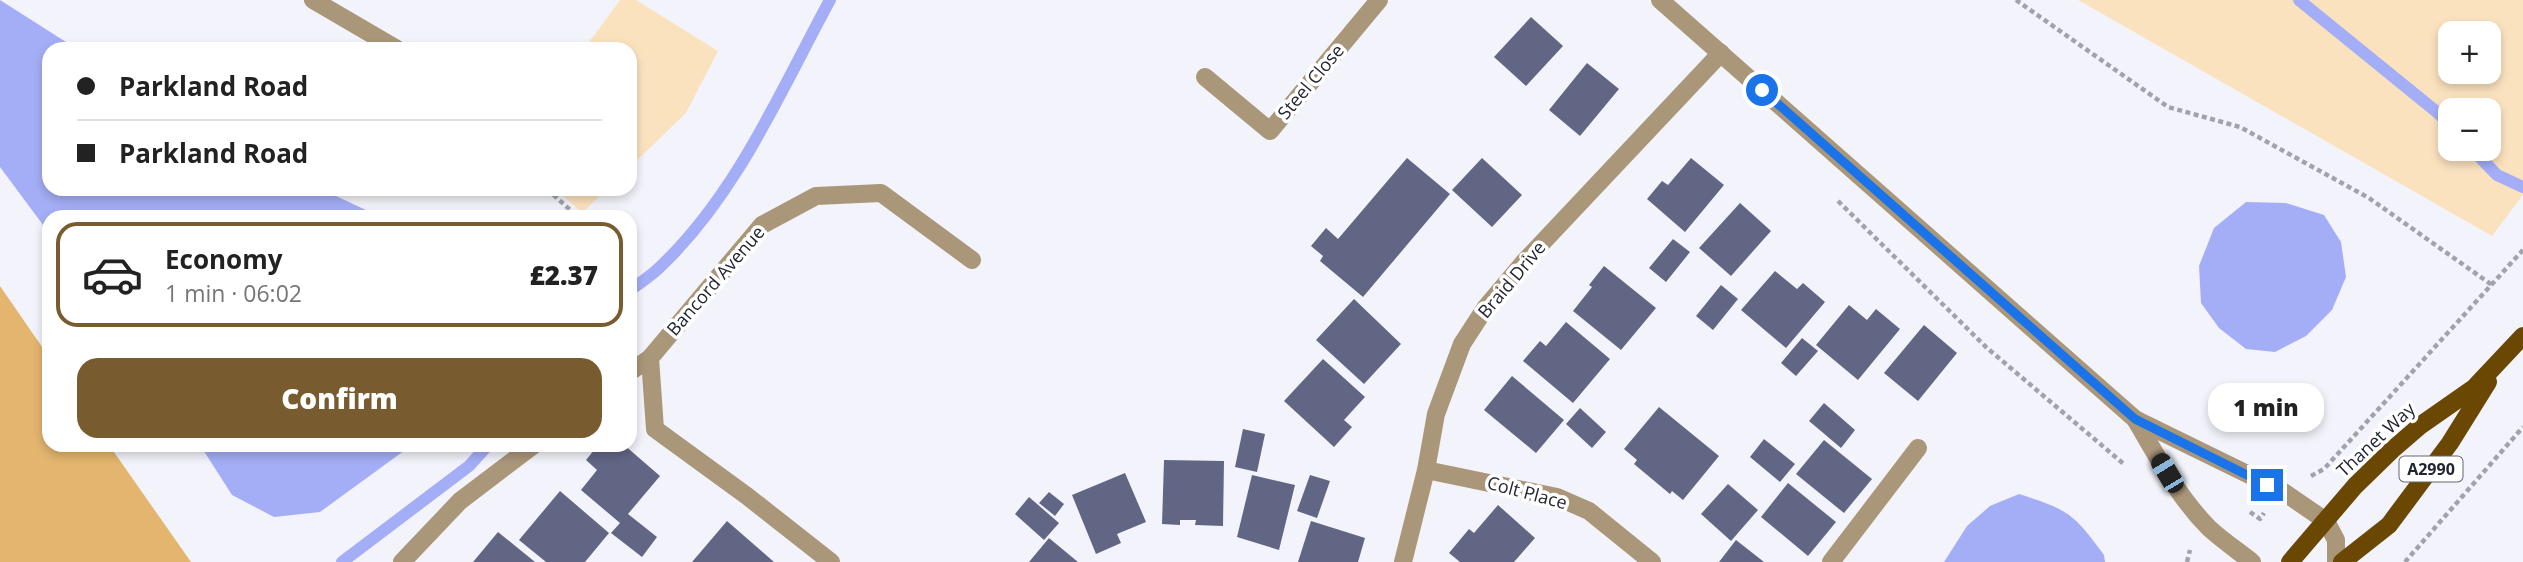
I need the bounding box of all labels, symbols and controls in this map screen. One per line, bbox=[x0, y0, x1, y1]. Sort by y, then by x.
map controls bbox=[2438, 21, 2501, 161]
button: + bbox=[2438, 21, 2501, 84]
street label: Steel Close bbox=[1272, 39, 1349, 124]
text: Parkland Road bbox=[119, 68, 308, 104]
route start bbox=[1746, 74, 1778, 106]
button: − bbox=[2438, 98, 2501, 161]
text: Parkland Road bbox=[119, 135, 308, 171]
street label: Bancord Avenue bbox=[661, 220, 770, 340]
street label: Braid Drive bbox=[1472, 236, 1550, 323]
text: Economy bbox=[165, 241, 283, 277]
icon: car bbox=[81, 243, 144, 306]
text: £2.37 bbox=[530, 257, 598, 293]
text: 1 min · 06:02 bbox=[165, 277, 302, 309]
button: Confirm bbox=[77, 358, 602, 438]
callout: 1 min bbox=[2209, 384, 2325, 433]
text: 1 min bbox=[2233, 391, 2299, 423]
street label: Thanet Way bbox=[2331, 396, 2420, 482]
car bbox=[2148, 450, 2187, 496]
road number: A2990 bbox=[2400, 456, 2462, 482]
route end bbox=[2251, 469, 2283, 501]
street label: Colt Place bbox=[1485, 470, 1570, 514]

